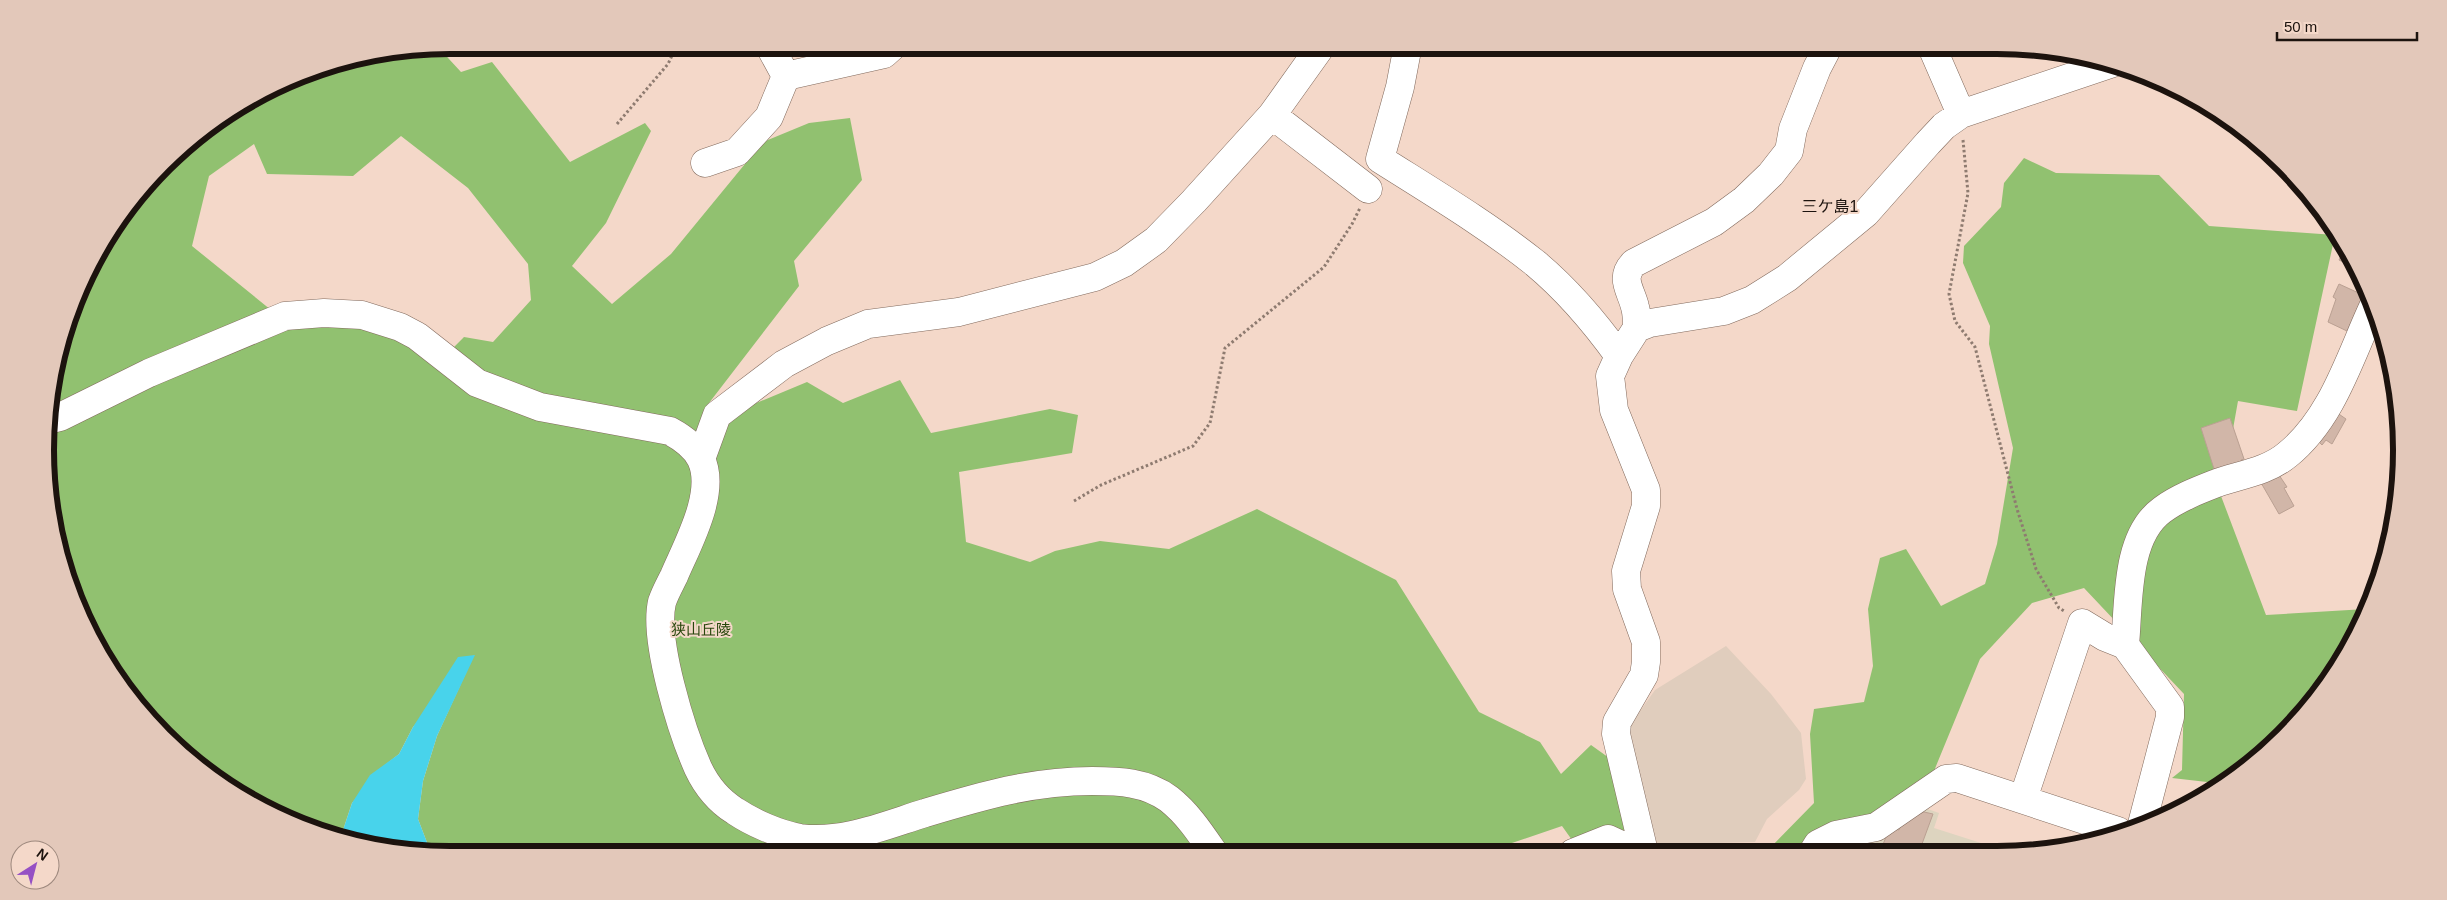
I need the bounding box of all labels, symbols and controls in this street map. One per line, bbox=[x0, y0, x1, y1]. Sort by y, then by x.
scale bar bbox=[2277, 10, 2417, 42]
text: 50 m bbox=[2284, 18, 2317, 35]
district label: 三ケ島1 bbox=[1802, 198, 1859, 215]
park label: 狭山丘陵 bbox=[671, 621, 731, 638]
north arrow bbox=[10, 840, 60, 890]
text: N bbox=[34, 845, 51, 864]

